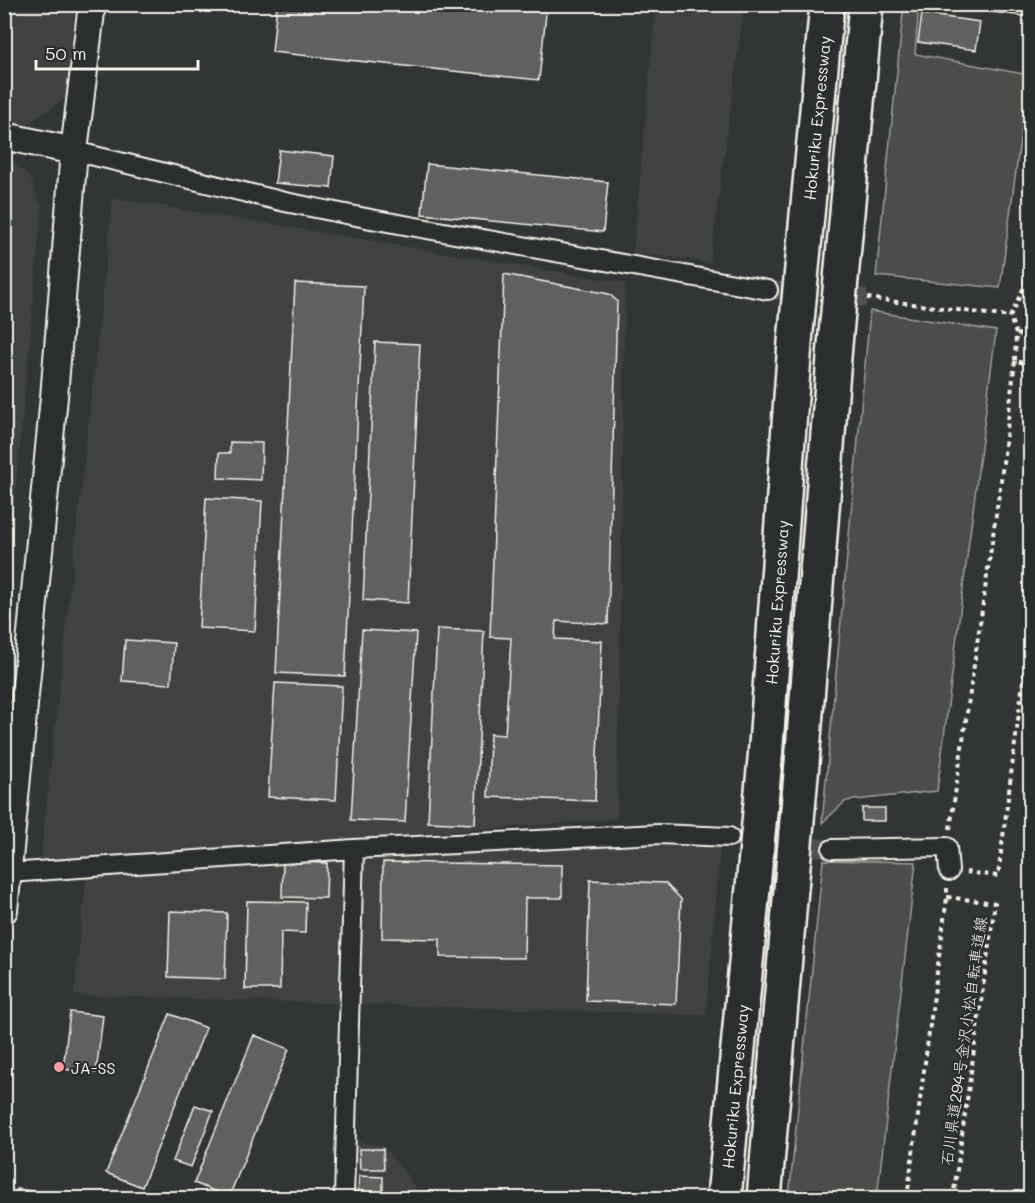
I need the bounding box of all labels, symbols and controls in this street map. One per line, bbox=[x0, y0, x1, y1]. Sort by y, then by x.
scale bar bbox=[36, 33, 198, 71]
street label: Hokuriku Expressway bbox=[798, 35, 834, 201]
text: 50 m bbox=[45, 41, 87, 65]
street label: Hokuriku Expressway bbox=[760, 519, 793, 685]
street label: 石川県道294号金沢小松自転車道線 bbox=[935, 915, 991, 1167]
street label: Hokuriku Expressway bbox=[716, 1003, 753, 1170]
place label: JA-SS bbox=[71, 1057, 116, 1078]
marker: JA-SS bbox=[52, 1060, 66, 1074]

